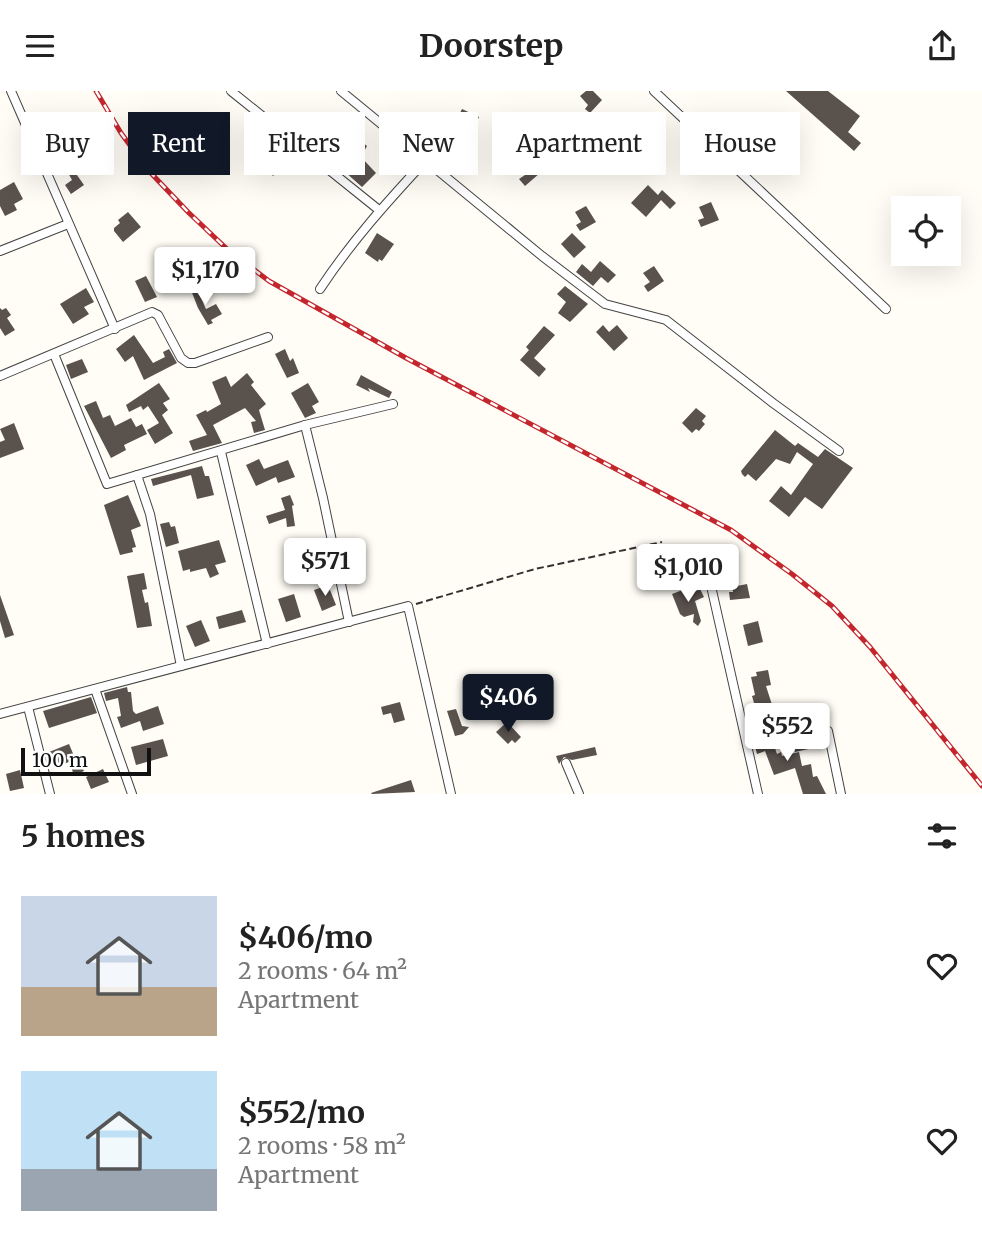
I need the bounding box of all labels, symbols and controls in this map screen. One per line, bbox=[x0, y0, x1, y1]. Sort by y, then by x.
text: Doorstep bbox=[419, 26, 563, 66]
icon: menu bbox=[21, 27, 59, 65]
icon: share bbox=[923, 27, 961, 65]
chip: Buy bbox=[21, 112, 114, 175]
chip: Rent bbox=[128, 112, 230, 175]
chip: Filters bbox=[244, 112, 365, 175]
chip: New bbox=[379, 112, 478, 175]
chip: Apartment bbox=[492, 112, 666, 175]
chip: House bbox=[680, 112, 800, 175]
map controls bbox=[891, 196, 961, 266]
button: locate bbox=[891, 196, 961, 266]
pin: $1,170 bbox=[148, 247, 262, 307]
text: $1,170 bbox=[170, 255, 240, 284]
pin: $571 bbox=[284, 539, 366, 598]
pin: $1,010 bbox=[631, 545, 745, 604]
text: $571 bbox=[300, 546, 350, 575]
text: $1,010 bbox=[653, 552, 723, 581]
pin: $406 bbox=[467, 675, 549, 734]
text: $406 bbox=[479, 682, 537, 711]
pin: $552 bbox=[746, 703, 828, 763]
text: $552 bbox=[761, 711, 813, 740]
scale bar bbox=[21, 745, 150, 777]
text: 100 m bbox=[32, 748, 88, 772]
text: 5 homes bbox=[21, 817, 146, 855]
icon: filters bbox=[923, 817, 961, 855]
text: $406/mo bbox=[238, 918, 373, 956]
icon: home bbox=[77, 924, 161, 1008]
icon: heart bbox=[923, 947, 961, 985]
text: 2 rooms · 64 m² bbox=[238, 956, 407, 985]
text: Apartment bbox=[238, 985, 359, 1014]
text: $552/mo bbox=[238, 1093, 365, 1131]
icon: home bbox=[77, 1099, 161, 1183]
icon: heart bbox=[923, 1122, 961, 1160]
text: 2 rooms · 58 m² bbox=[238, 1131, 406, 1160]
text: Apartment bbox=[238, 1160, 359, 1189]

